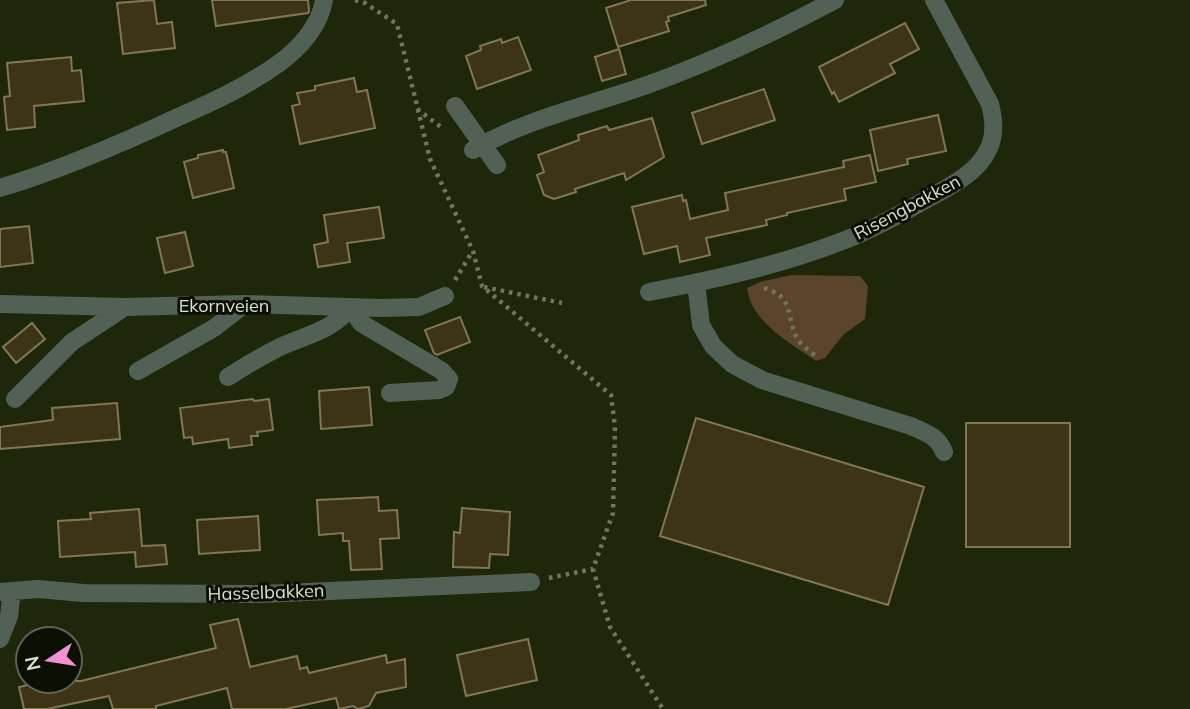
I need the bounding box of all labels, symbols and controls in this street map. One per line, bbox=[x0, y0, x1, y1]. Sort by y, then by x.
street label: Risengbakken bbox=[850, 169, 964, 245]
street label: Ekornveien bbox=[179, 294, 269, 317]
street label: Hasselbakken bbox=[207, 578, 325, 606]
north arrow bbox=[14, 625, 84, 695]
text: N bbox=[19, 654, 46, 673]

